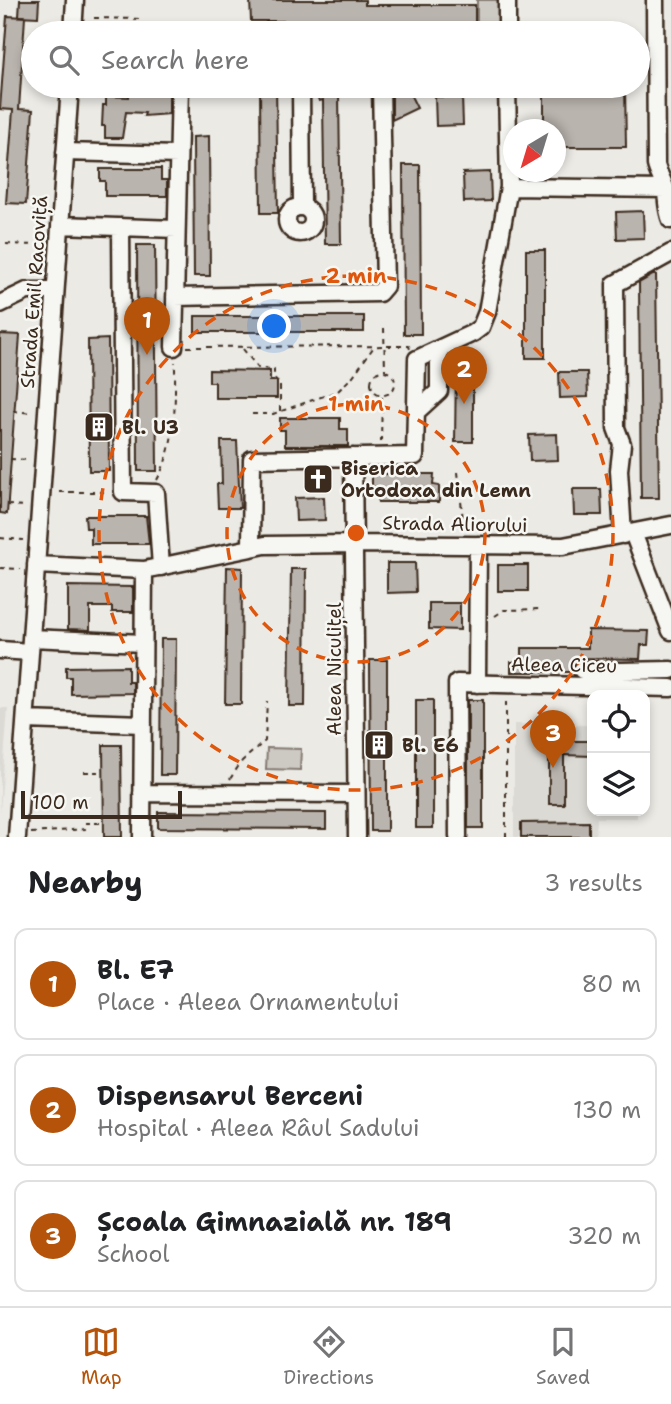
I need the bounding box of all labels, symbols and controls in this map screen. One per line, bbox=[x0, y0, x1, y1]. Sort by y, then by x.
search box bbox=[21, 21, 650, 98]
icon: search bbox=[45, 41, 83, 79]
text: Search here bbox=[101, 42, 250, 77]
north arrow bbox=[503, 119, 566, 182]
street label: Strada Emil Racoviță bbox=[15, 195, 54, 389]
text: 2 min bbox=[325, 262, 387, 290]
pin: 1 bbox=[124, 297, 170, 355]
your location bbox=[257, 309, 291, 343]
pin: 2 bbox=[441, 346, 487, 404]
text: 1 min bbox=[328, 390, 384, 418]
building icon: Bl. U3 bbox=[82, 410, 116, 444]
place label: Bl. U3 bbox=[122, 415, 179, 440]
place label: Biserica Ortodoxa din Lemn bbox=[341, 456, 531, 503]
church icon: Biserica Ortodoxa din Lemn bbox=[301, 462, 335, 496]
street label: Strada Aliorului bbox=[382, 510, 528, 538]
centre of rings bbox=[344, 521, 368, 545]
street label: Aleea Niculițel bbox=[322, 602, 348, 736]
street label: Aleea Ciceu bbox=[511, 652, 617, 678]
map controls bbox=[587, 690, 650, 816]
button: locate bbox=[587, 690, 650, 753]
pin: 3 bbox=[530, 710, 576, 768]
building icon: Bl. E6 bbox=[362, 728, 396, 762]
place label: Bl. E6 bbox=[402, 733, 459, 758]
button: layers bbox=[587, 753, 650, 816]
scale bar bbox=[21, 788, 182, 820]
text: 100 m bbox=[32, 790, 89, 815]
text: Nearby bbox=[28, 862, 143, 903]
text: 3 results bbox=[544, 868, 643, 898]
text: Bl. E7 bbox=[97, 952, 174, 987]
text: 1 bbox=[48, 969, 58, 999]
text: 80 m bbox=[582, 969, 641, 999]
text: Place · Aleea Ornamentului bbox=[97, 987, 399, 1017]
text: Dispensarul Berceni bbox=[97, 1078, 363, 1113]
text: 2 bbox=[45, 1095, 61, 1125]
text: 130 m bbox=[573, 1095, 641, 1125]
text: Hospital · Aleea Râul Sadului bbox=[97, 1113, 420, 1143]
text: Școala Gimnazială nr. 189 bbox=[97, 1204, 452, 1239]
text: 3 bbox=[45, 1221, 61, 1251]
text: 320 m bbox=[567, 1221, 641, 1251]
text: School bbox=[97, 1239, 169, 1269]
tab: Map bbox=[81, 1323, 122, 1390]
tab: Directions bbox=[284, 1323, 374, 1390]
tab: Saved bbox=[536, 1323, 590, 1390]

